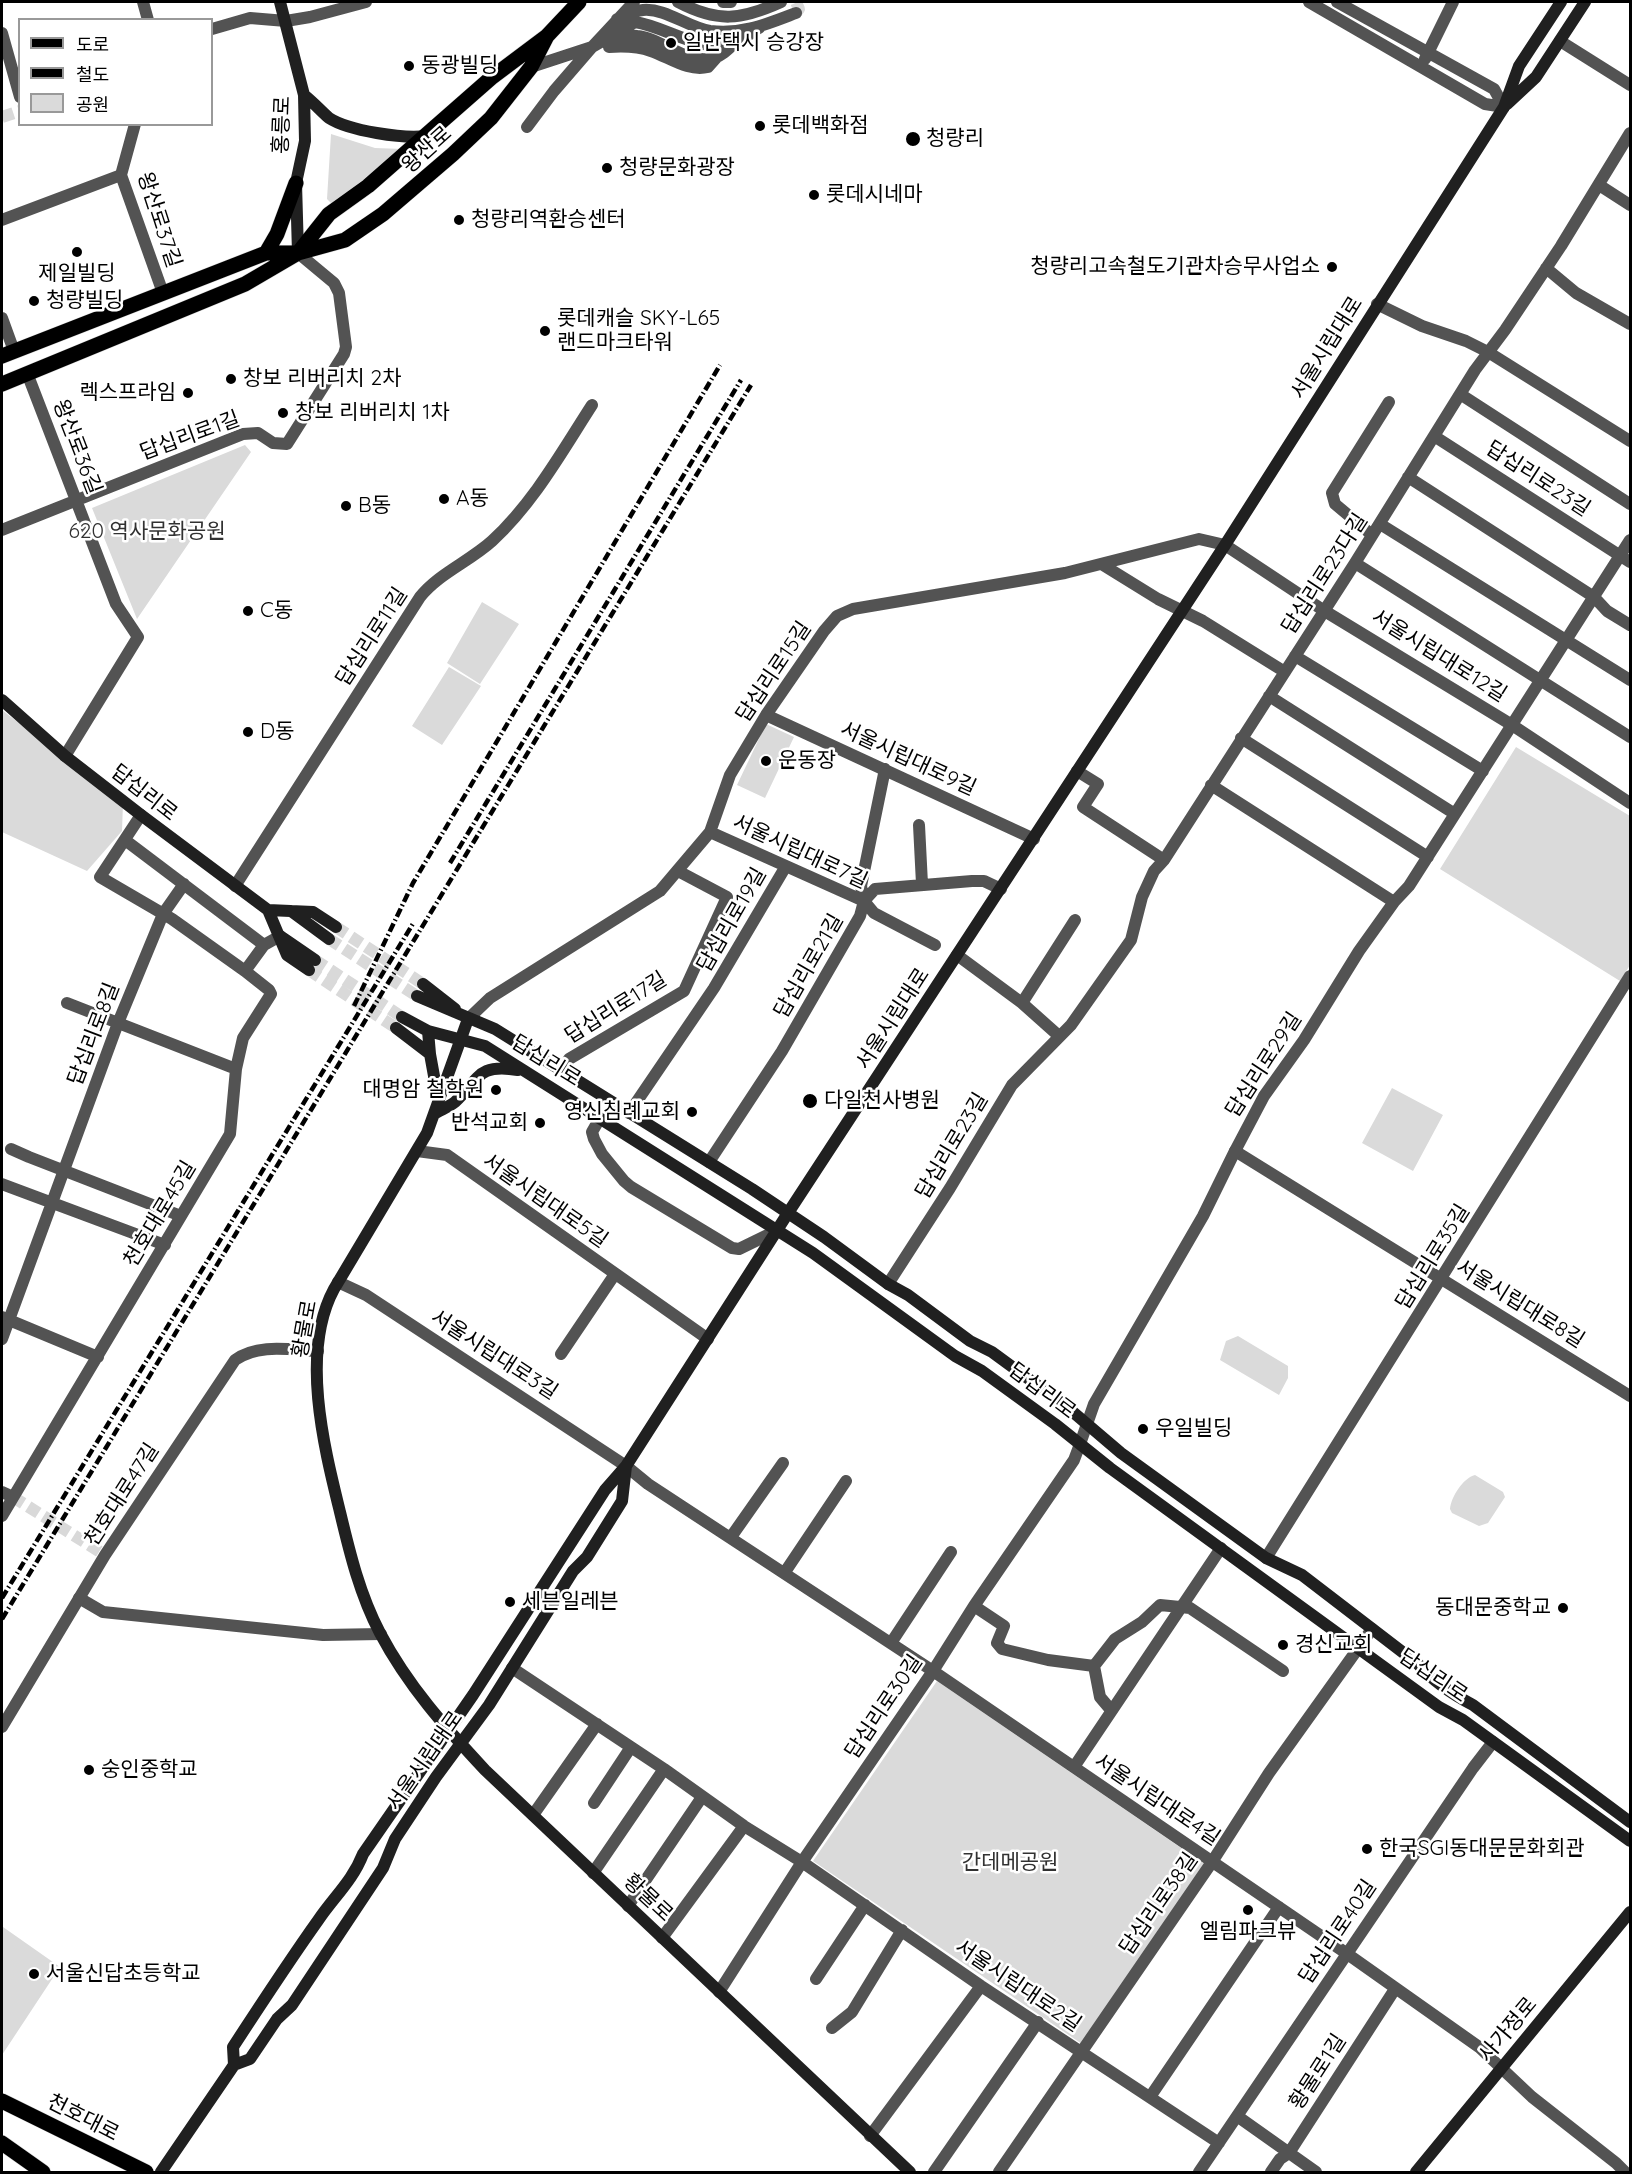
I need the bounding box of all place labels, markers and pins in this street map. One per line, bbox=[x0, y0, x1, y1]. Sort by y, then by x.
place label: 일반택시 승강장 bbox=[683, 30, 824, 56]
marker: 일반택시 승강장 bbox=[664, 36, 678, 50]
place label: 동광빌딩 bbox=[421, 53, 498, 79]
marker: 동광빌딩 bbox=[402, 59, 416, 73]
place label: 롯데백화점 bbox=[772, 113, 869, 139]
marker: 롯데백화점 bbox=[753, 119, 767, 133]
place label: 청량리 bbox=[926, 126, 984, 152]
marker: 청량리 bbox=[904, 130, 922, 148]
place label: 청량문화광장 bbox=[619, 155, 735, 181]
marker: 청량문화광장 bbox=[600, 161, 614, 175]
place label: 롯데시네마 bbox=[826, 182, 923, 208]
marker: 롯데시네마 bbox=[807, 188, 821, 202]
place label: 청량리역환승센터 bbox=[471, 207, 626, 233]
marker: 청량리역환승센터 bbox=[452, 213, 466, 227]
marker: 제일빌딩 bbox=[70, 245, 84, 259]
place label: 청량리고속철도기관차승무사업소 bbox=[1030, 254, 1320, 280]
marker: 청량리고속철도기관차승무사업소 bbox=[1325, 260, 1339, 274]
place label: 제일빌딩 bbox=[38, 261, 116, 287]
place label: 청량빌딩 bbox=[46, 288, 123, 314]
marker: 청량빌딩 bbox=[27, 294, 41, 308]
place label: 롯데캐슬 SKY-L65 랜드마크타워 bbox=[557, 306, 720, 356]
marker: 롯데캐슬 SKY-L65 랜드마크타워 bbox=[538, 324, 552, 338]
place label: 창보 리버리치 2차 bbox=[243, 366, 401, 392]
marker: 창보 리버리치 2차 bbox=[224, 372, 238, 386]
place label: 렉스프라임 bbox=[79, 380, 176, 406]
marker: 렉스프라임 bbox=[181, 386, 195, 400]
place label: 창보 리버리치 1차 bbox=[295, 400, 449, 426]
marker: 창보 리버리치 1차 bbox=[276, 406, 290, 420]
place label: A동 bbox=[456, 486, 489, 512]
marker: A동 bbox=[437, 492, 451, 506]
place label: B동 bbox=[358, 493, 391, 519]
marker: B동 bbox=[339, 499, 353, 513]
place label: C동 bbox=[260, 598, 293, 624]
marker: C동 bbox=[241, 604, 255, 618]
place label: D동 bbox=[260, 719, 294, 745]
marker: D동 bbox=[241, 725, 255, 739]
place label: 운동장 bbox=[778, 748, 836, 774]
marker: 운동장 bbox=[759, 754, 773, 768]
place label: 대명암 철학원 bbox=[362, 1077, 484, 1103]
marker: 대명암 철학원 bbox=[489, 1083, 503, 1097]
place label: 다일천사병원 bbox=[824, 1088, 940, 1114]
marker: 다일천사병원 bbox=[801, 1092, 819, 1110]
place label: 영신침례교회 bbox=[564, 1099, 680, 1125]
marker: 영신침례교회 bbox=[685, 1105, 699, 1119]
place label: 반석교회 bbox=[451, 1110, 528, 1136]
marker: 반석교회 bbox=[533, 1116, 547, 1130]
place label: 우일빌딩 bbox=[1155, 1416, 1232, 1442]
marker: 우일빌딩 bbox=[1136, 1422, 1150, 1436]
place label: 세븐일레븐 bbox=[522, 1589, 619, 1615]
marker: 세븐일레븐 bbox=[503, 1595, 517, 1609]
place label: 동대문중학교 bbox=[1435, 1595, 1551, 1621]
marker: 동대문중학교 bbox=[1556, 1601, 1570, 1615]
place label: 경신교회 bbox=[1295, 1632, 1372, 1658]
marker: 경신교회 bbox=[1276, 1638, 1290, 1652]
place label: 숭인중학교 bbox=[101, 1757, 198, 1783]
marker: 숭인중학교 bbox=[82, 1763, 96, 1777]
place label: 한국SGI동대문문화회관 bbox=[1379, 1836, 1585, 1862]
marker: 한국SGI동대문문화회관 bbox=[1360, 1842, 1374, 1856]
marker: 엘림파크뷰 bbox=[1241, 1903, 1255, 1917]
place label: 엘림파크뷰 bbox=[1200, 1919, 1296, 1945]
place label: 서울신답초등학교 bbox=[46, 1961, 201, 1987]
marker: 서울신답초등학교 bbox=[27, 1967, 41, 1981]

